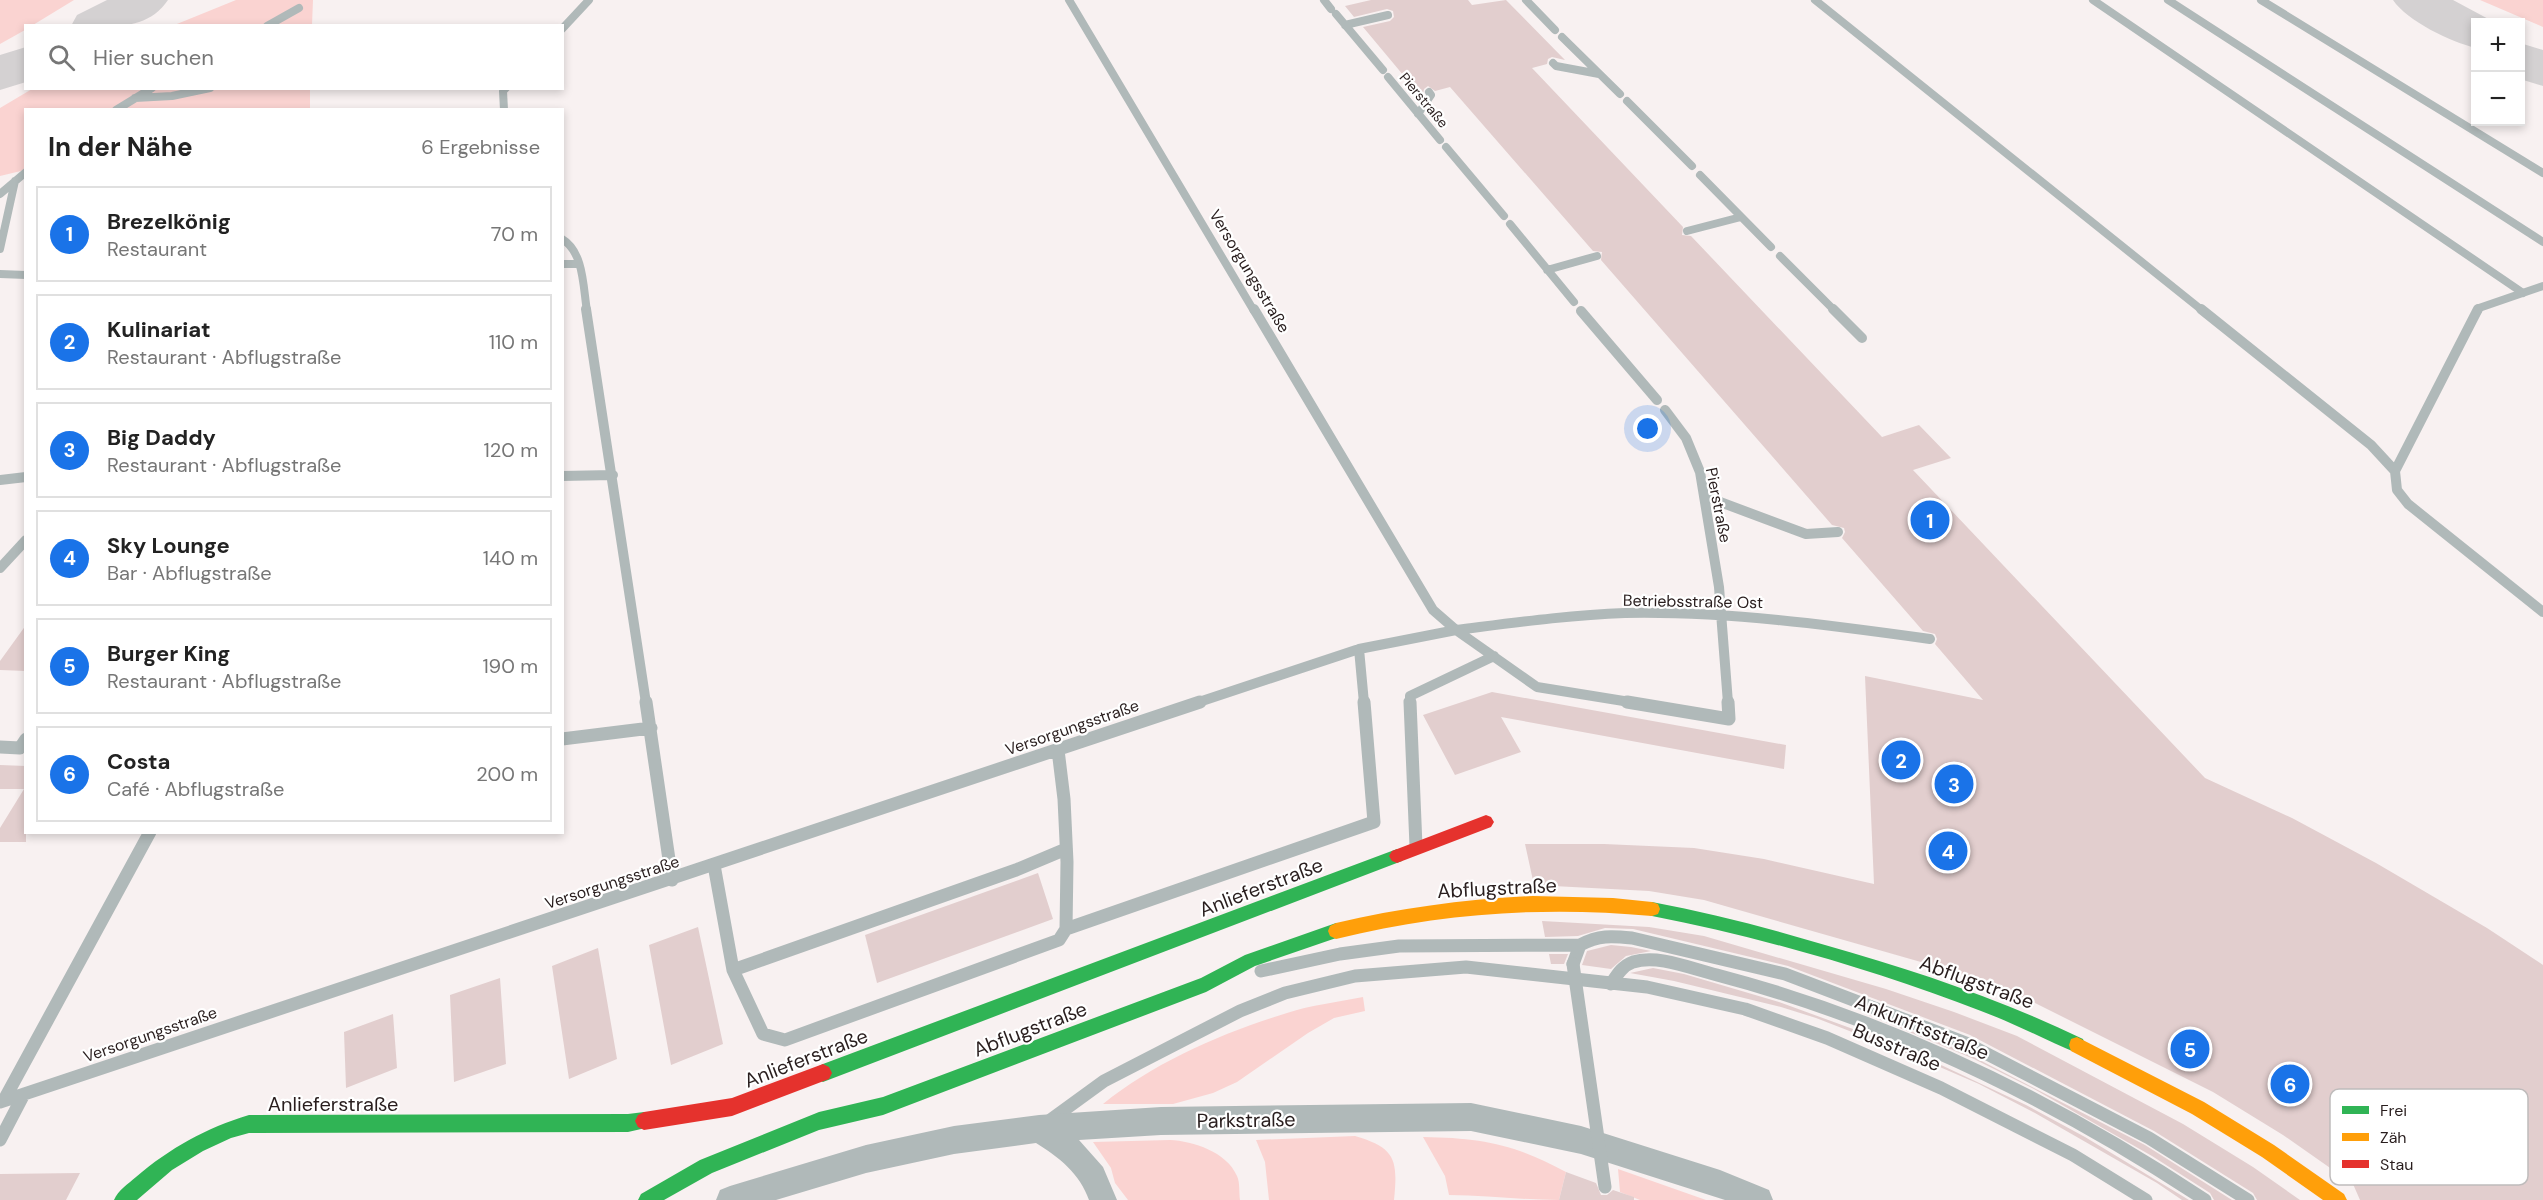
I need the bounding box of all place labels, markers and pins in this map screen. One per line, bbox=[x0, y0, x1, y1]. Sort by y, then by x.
pin: 1 bbox=[1910, 498, 1950, 542]
pin: 2 bbox=[1882, 738, 1920, 783]
pin: 3 bbox=[1934, 762, 1974, 806]
pin: 4 bbox=[1928, 828, 1968, 874]
pin: 5 bbox=[2170, 1026, 2210, 1072]
pin: 6 bbox=[2270, 1062, 2310, 1106]

